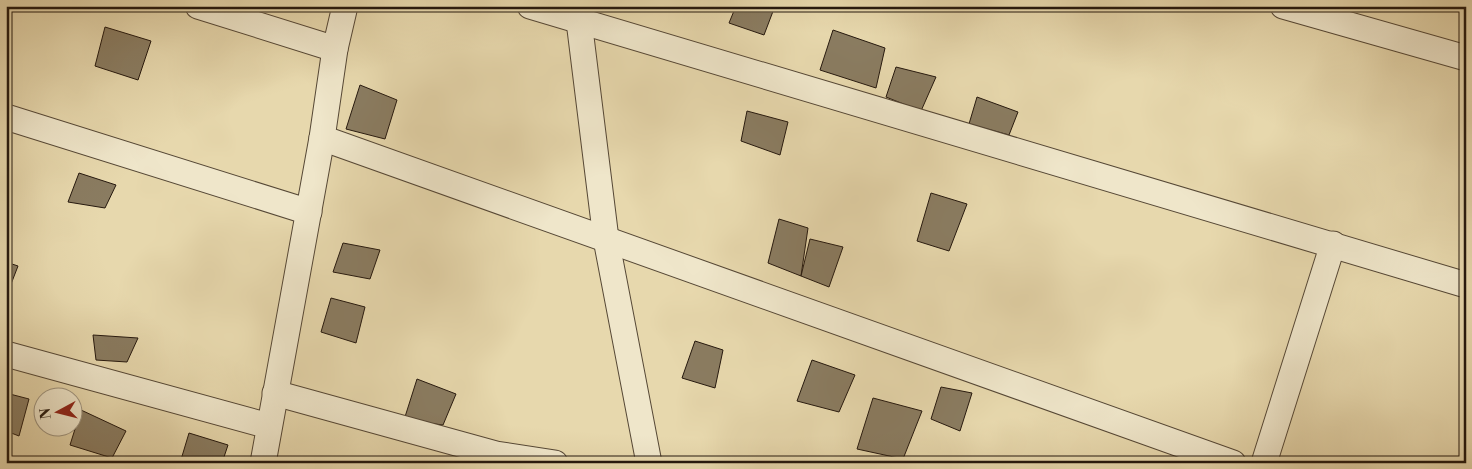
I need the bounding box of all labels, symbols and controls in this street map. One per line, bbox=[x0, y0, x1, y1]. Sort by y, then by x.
north arrow bbox=[32, 386, 82, 436]
text: N bbox=[36, 407, 56, 420]

